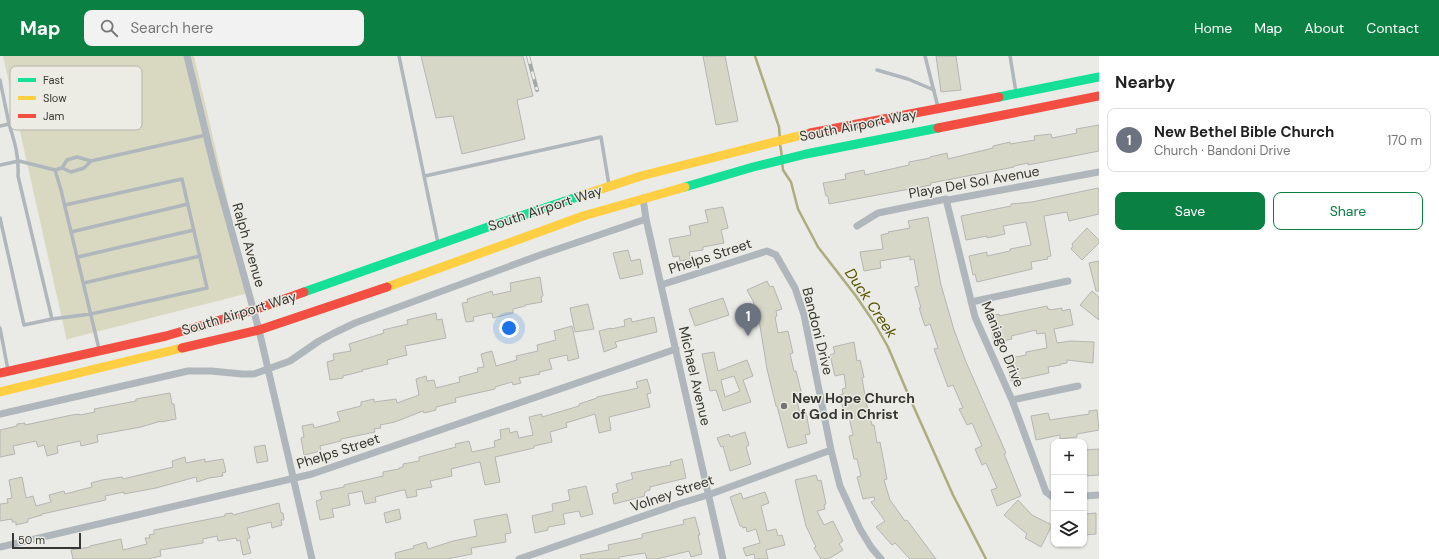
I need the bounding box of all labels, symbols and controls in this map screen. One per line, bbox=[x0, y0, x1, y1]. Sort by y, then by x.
search box bbox=[84, 10, 364, 46]
text: Map bbox=[20, 16, 60, 41]
icon: search bbox=[98, 17, 120, 39]
text: Search here bbox=[130, 18, 213, 38]
text: Home bbox=[1194, 19, 1232, 37]
text: Map bbox=[1254, 19, 1282, 37]
text: About bbox=[1304, 19, 1344, 37]
text: Contact bbox=[1366, 19, 1419, 37]
legend bbox=[10, 66, 142, 130]
text: Nearby bbox=[1115, 71, 1175, 93]
text: Fast bbox=[43, 73, 64, 87]
text: Slow bbox=[43, 91, 67, 105]
street label: South Airport Way bbox=[798, 105, 918, 145]
text: Jam bbox=[43, 109, 64, 123]
text: New Bethel Bible Church bbox=[1154, 122, 1334, 142]
text: 1 bbox=[1127, 132, 1131, 149]
text: 170 m bbox=[1387, 132, 1422, 149]
text: Church · Bandoni Drive bbox=[1154, 142, 1290, 159]
street label: Playa Del Sol Avenue bbox=[907, 162, 1041, 202]
street label: South Airport Way bbox=[486, 181, 605, 235]
button: Save bbox=[1115, 192, 1265, 230]
button: Share bbox=[1273, 192, 1423, 230]
street label: Ralph Avenue bbox=[228, 201, 270, 289]
street label: Phelps Street bbox=[666, 234, 754, 278]
water label: Duck Creek bbox=[840, 264, 902, 342]
street label: Bandoni Drive bbox=[798, 285, 838, 377]
street label: South Airport Way bbox=[179, 287, 299, 339]
street label: Maniago Drive bbox=[978, 298, 1028, 390]
pin: 1 bbox=[735, 303, 761, 336]
your location bbox=[499, 318, 519, 338]
street label: Michael Avenue bbox=[675, 325, 715, 427]
place label: New Hope Church of God in Christ bbox=[792, 389, 915, 423]
marker: New Hope Church of God in Christ bbox=[779, 401, 789, 411]
street label: Phelps Street bbox=[294, 429, 382, 473]
map controls bbox=[1051, 439, 1087, 547]
button: + bbox=[1051, 439, 1087, 475]
street label: Volney Street bbox=[628, 470, 716, 516]
button: − bbox=[1051, 475, 1087, 511]
button: layers bbox=[1051, 511, 1087, 547]
scale bar bbox=[12, 531, 81, 550]
text: 50 m bbox=[18, 533, 45, 547]

